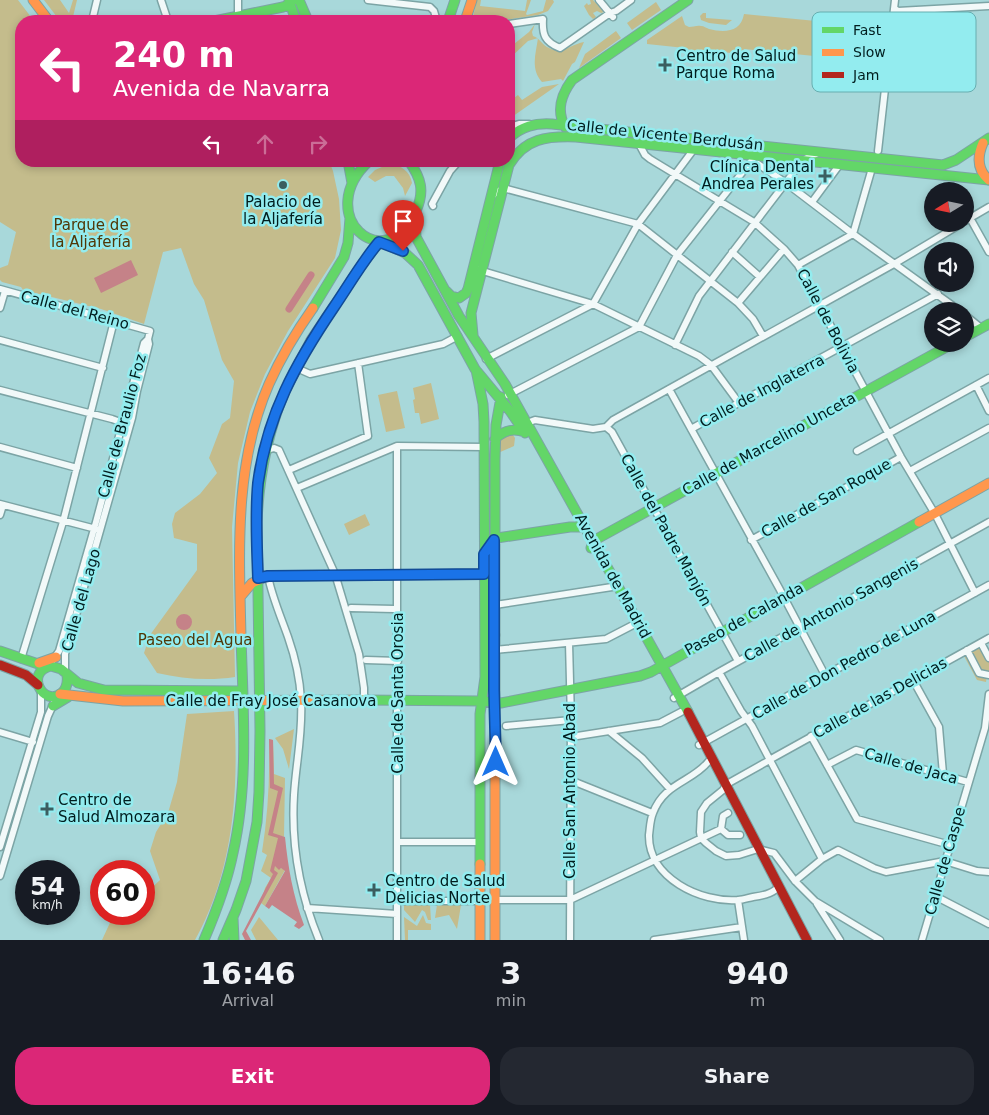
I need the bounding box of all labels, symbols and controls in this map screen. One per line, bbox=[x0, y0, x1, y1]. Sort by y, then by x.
legend bbox=[812, 12, 976, 92]
text: Fast bbox=[853, 22, 882, 38]
icon: left bbox=[30, 35, 95, 100]
text: 240 m bbox=[113, 35, 235, 75]
text: Slow bbox=[853, 44, 886, 60]
place label: Centro de Salud Parque Roma bbox=[676, 47, 796, 82]
marker: Centro de Salud Parque Roma bbox=[658, 58, 672, 72]
text: Jam bbox=[852, 67, 879, 83]
text: Avenida de Navarra bbox=[113, 76, 330, 101]
street label: Calle de Vicente Berdusán bbox=[566, 116, 764, 154]
icon: left bbox=[198, 130, 226, 158]
icon: ahead bbox=[251, 130, 279, 158]
icon: right bbox=[304, 130, 332, 158]
place label: Clínica Dental Andrea Perales bbox=[701, 158, 814, 193]
marker: Clínica Dental Andrea Perales bbox=[818, 169, 832, 183]
marker: Palacio de la Aljafería bbox=[277, 179, 289, 191]
north arrow bbox=[924, 182, 974, 232]
map controls bbox=[924, 182, 974, 352]
place label: Palacio de la Aljafería bbox=[243, 193, 323, 228]
pin bbox=[382, 200, 424, 251]
icon: arrive bbox=[389, 207, 417, 235]
park label: Parque de la Aljafería bbox=[51, 216, 131, 251]
button: sound bbox=[924, 242, 974, 292]
street label: Calle de Bolivia bbox=[793, 266, 863, 376]
street label: Calle del Reino bbox=[19, 287, 131, 333]
button: layers bbox=[924, 302, 974, 352]
street label: Calle de Inglaterra bbox=[697, 350, 827, 432]
street label: Calle de Braulio Foz bbox=[94, 352, 150, 500]
street label: Calle de Marcelino Unceta bbox=[679, 389, 859, 499]
street label: Calle del Padre Manjón bbox=[617, 451, 715, 609]
street label: Calle de San Roque bbox=[758, 455, 894, 541]
street label: Avenida de Madrid bbox=[571, 511, 655, 641]
street label: Calle del Lago bbox=[58, 547, 104, 653]
street label: Calle de Antonio Sangenis bbox=[741, 554, 921, 665]
street label: Paseo de Calanda bbox=[681, 579, 807, 659]
street label: Calle de Don Pedro de Luna bbox=[749, 607, 939, 723]
street label: Calle de Santa Orosia bbox=[389, 612, 407, 774]
park label: Paseo del Agua bbox=[138, 631, 252, 649]
street label: Calle de las Delicias bbox=[810, 654, 950, 742]
street label: Calle de Fray José Casanova bbox=[166, 692, 376, 710]
street label: Calle San Antonio Abad bbox=[561, 703, 579, 879]
position arrow bbox=[469, 735, 521, 787]
street label: Calle de Jaca bbox=[862, 744, 960, 788]
place label: Centro de Salud Almozara bbox=[58, 791, 175, 826]
marker: Centro de Salud Almozara bbox=[40, 802, 54, 816]
street label: Calle de Caspe bbox=[921, 805, 969, 917]
speed limit sign: 60 bbox=[90, 860, 155, 925]
text: 54 bbox=[30, 872, 65, 901]
place label: Centro de Salud Delicias Norte bbox=[385, 872, 505, 907]
marker: Centro de Salud Delicias Norte bbox=[367, 883, 381, 897]
text: km/h bbox=[32, 898, 63, 912]
text: 16:46 bbox=[200, 956, 296, 991]
text: 3 bbox=[500, 956, 521, 991]
text: 940 bbox=[726, 956, 789, 991]
text: Arrival bbox=[222, 991, 274, 1010]
text: min bbox=[496, 991, 526, 1010]
text: m bbox=[750, 991, 765, 1010]
button: Exit bbox=[15, 1047, 490, 1105]
button: Share bbox=[500, 1047, 974, 1105]

